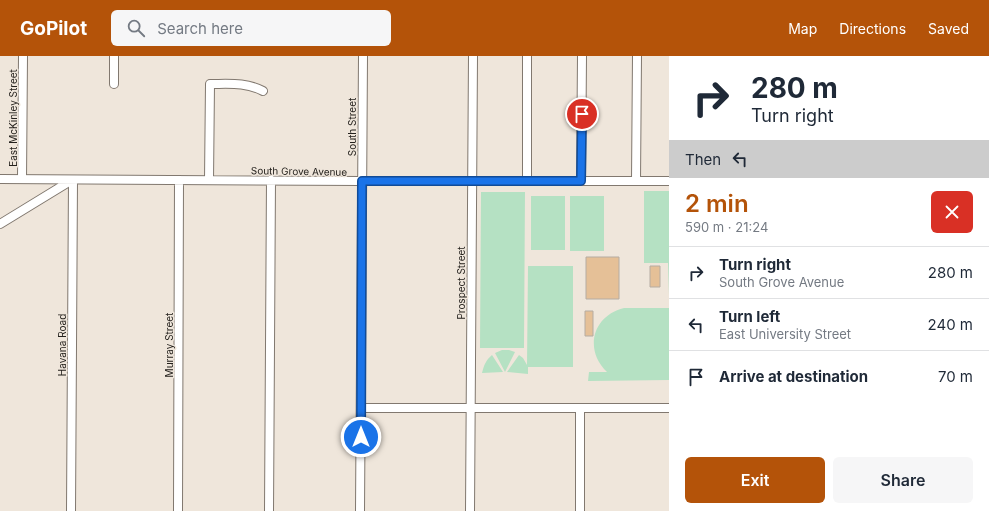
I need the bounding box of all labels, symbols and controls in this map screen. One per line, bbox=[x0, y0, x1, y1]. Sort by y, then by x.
search box bbox=[111, 10, 391, 46]
text: GoPilot bbox=[20, 17, 87, 40]
icon: search bbox=[125, 17, 147, 39]
text: Search here bbox=[157, 19, 243, 38]
text: Map bbox=[788, 20, 817, 37]
text: Directions bbox=[839, 20, 906, 37]
text: Saved bbox=[928, 20, 969, 37]
street label: East McKinley Street bbox=[7, 68, 19, 167]
text: 280 m bbox=[751, 71, 838, 105]
icon: right bbox=[685, 72, 737, 124]
street label: South Street bbox=[346, 97, 358, 156]
pin bbox=[565, 97, 599, 131]
icon: arrive bbox=[571, 103, 593, 125]
text: Turn right bbox=[751, 105, 834, 126]
icon: left bbox=[729, 148, 751, 170]
text: Then bbox=[685, 150, 721, 169]
street label: South Grove Avenue bbox=[251, 164, 347, 178]
text: 2 min bbox=[685, 189, 749, 218]
button: close bbox=[931, 191, 973, 233]
text: 590 m · 21:24 bbox=[685, 219, 768, 235]
street label: Prospect Street bbox=[455, 246, 467, 320]
text: Turn right bbox=[719, 255, 791, 274]
icon: right bbox=[685, 262, 707, 284]
text: 280 m bbox=[928, 263, 973, 282]
text: South Grove Avenue bbox=[719, 274, 844, 290]
text: Turn left bbox=[719, 307, 780, 326]
street label: Murray Street bbox=[163, 312, 175, 377]
street label: Havana Road bbox=[56, 314, 68, 376]
icon: left bbox=[685, 314, 707, 336]
text: 240 m bbox=[928, 315, 973, 334]
text: East University Street bbox=[719, 326, 851, 342]
icon: arrive bbox=[685, 366, 707, 388]
text: Arrive at destination bbox=[719, 367, 868, 386]
text: 70 m bbox=[938, 367, 973, 386]
position arrow bbox=[340, 416, 382, 458]
button: Exit bbox=[685, 457, 825, 503]
button: Share bbox=[833, 457, 973, 503]

